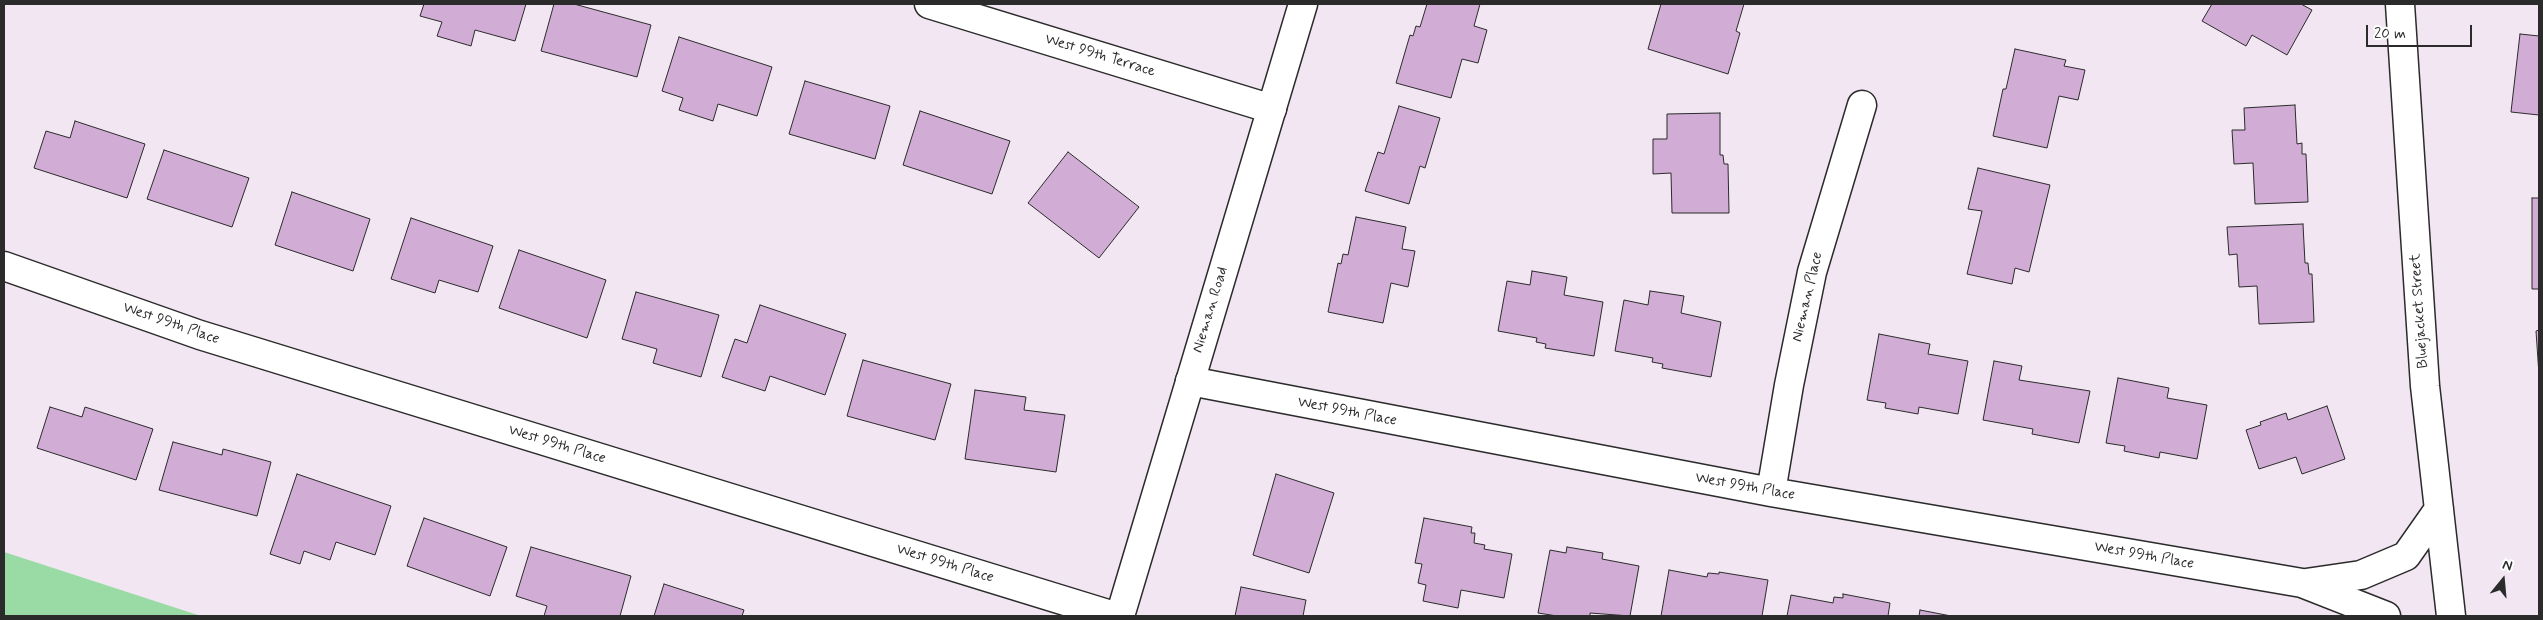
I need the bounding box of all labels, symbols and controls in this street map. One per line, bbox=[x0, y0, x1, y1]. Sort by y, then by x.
scale bar bbox=[2368, 15, 2474, 47]
text: 20 m bbox=[2374, 24, 2406, 44]
street label: West 99th Terrace bbox=[1043, 31, 1157, 81]
street label: Nieman Place bbox=[1789, 250, 1827, 344]
street label: Bluejacket Street bbox=[2407, 253, 2433, 369]
street label: Nieman Road bbox=[1189, 265, 1233, 355]
street label: West 99th Place bbox=[120, 299, 222, 349]
street label: West 99th Place bbox=[1296, 394, 1398, 430]
street label: West 99th Place bbox=[506, 422, 608, 468]
street label: West 99th Place bbox=[1694, 469, 1796, 505]
street label: West 99th Place bbox=[2093, 538, 2195, 574]
street label: West 99th Place bbox=[894, 541, 996, 587]
north arrow bbox=[2478, 555, 2528, 605]
text: N bbox=[2500, 556, 2514, 576]

